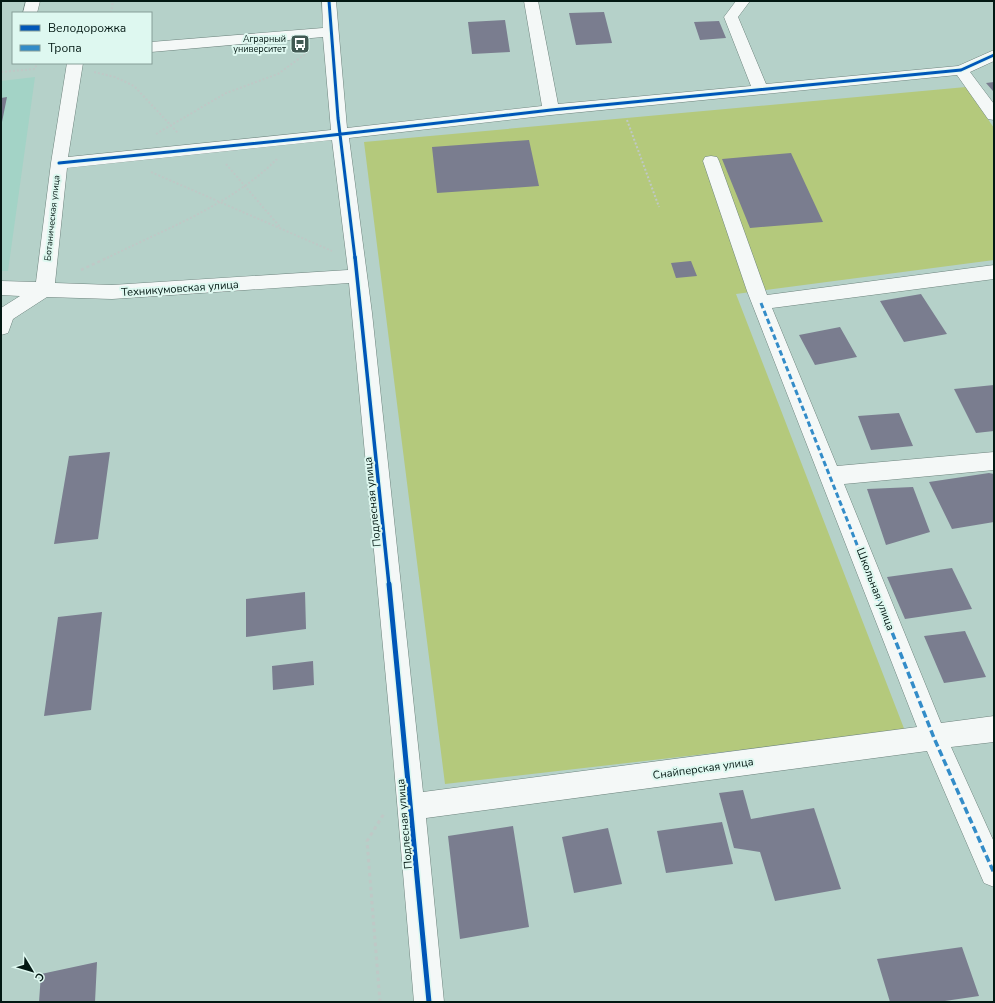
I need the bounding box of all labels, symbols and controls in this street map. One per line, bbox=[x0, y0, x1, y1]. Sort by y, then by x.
legend bbox=[12, 12, 152, 64]
text: Велодорожка bbox=[48, 20, 126, 36]
place label: Аграрный университет bbox=[233, 33, 286, 55]
bus stop icon: Аграрный университет bbox=[289, 33, 311, 55]
text: Тропа bbox=[48, 40, 82, 56]
street label: Ботаническая улица bbox=[42, 174, 62, 262]
street label: Техникумовская улица bbox=[121, 277, 239, 300]
street label: Подлесная улица bbox=[360, 456, 385, 548]
street label: Школьная улица bbox=[853, 546, 898, 633]
street label: Снайперская улица bbox=[652, 754, 754, 783]
street label: Подлесная улица bbox=[393, 778, 416, 870]
north arrow bbox=[12, 951, 52, 991]
text: С bbox=[31, 969, 48, 985]

